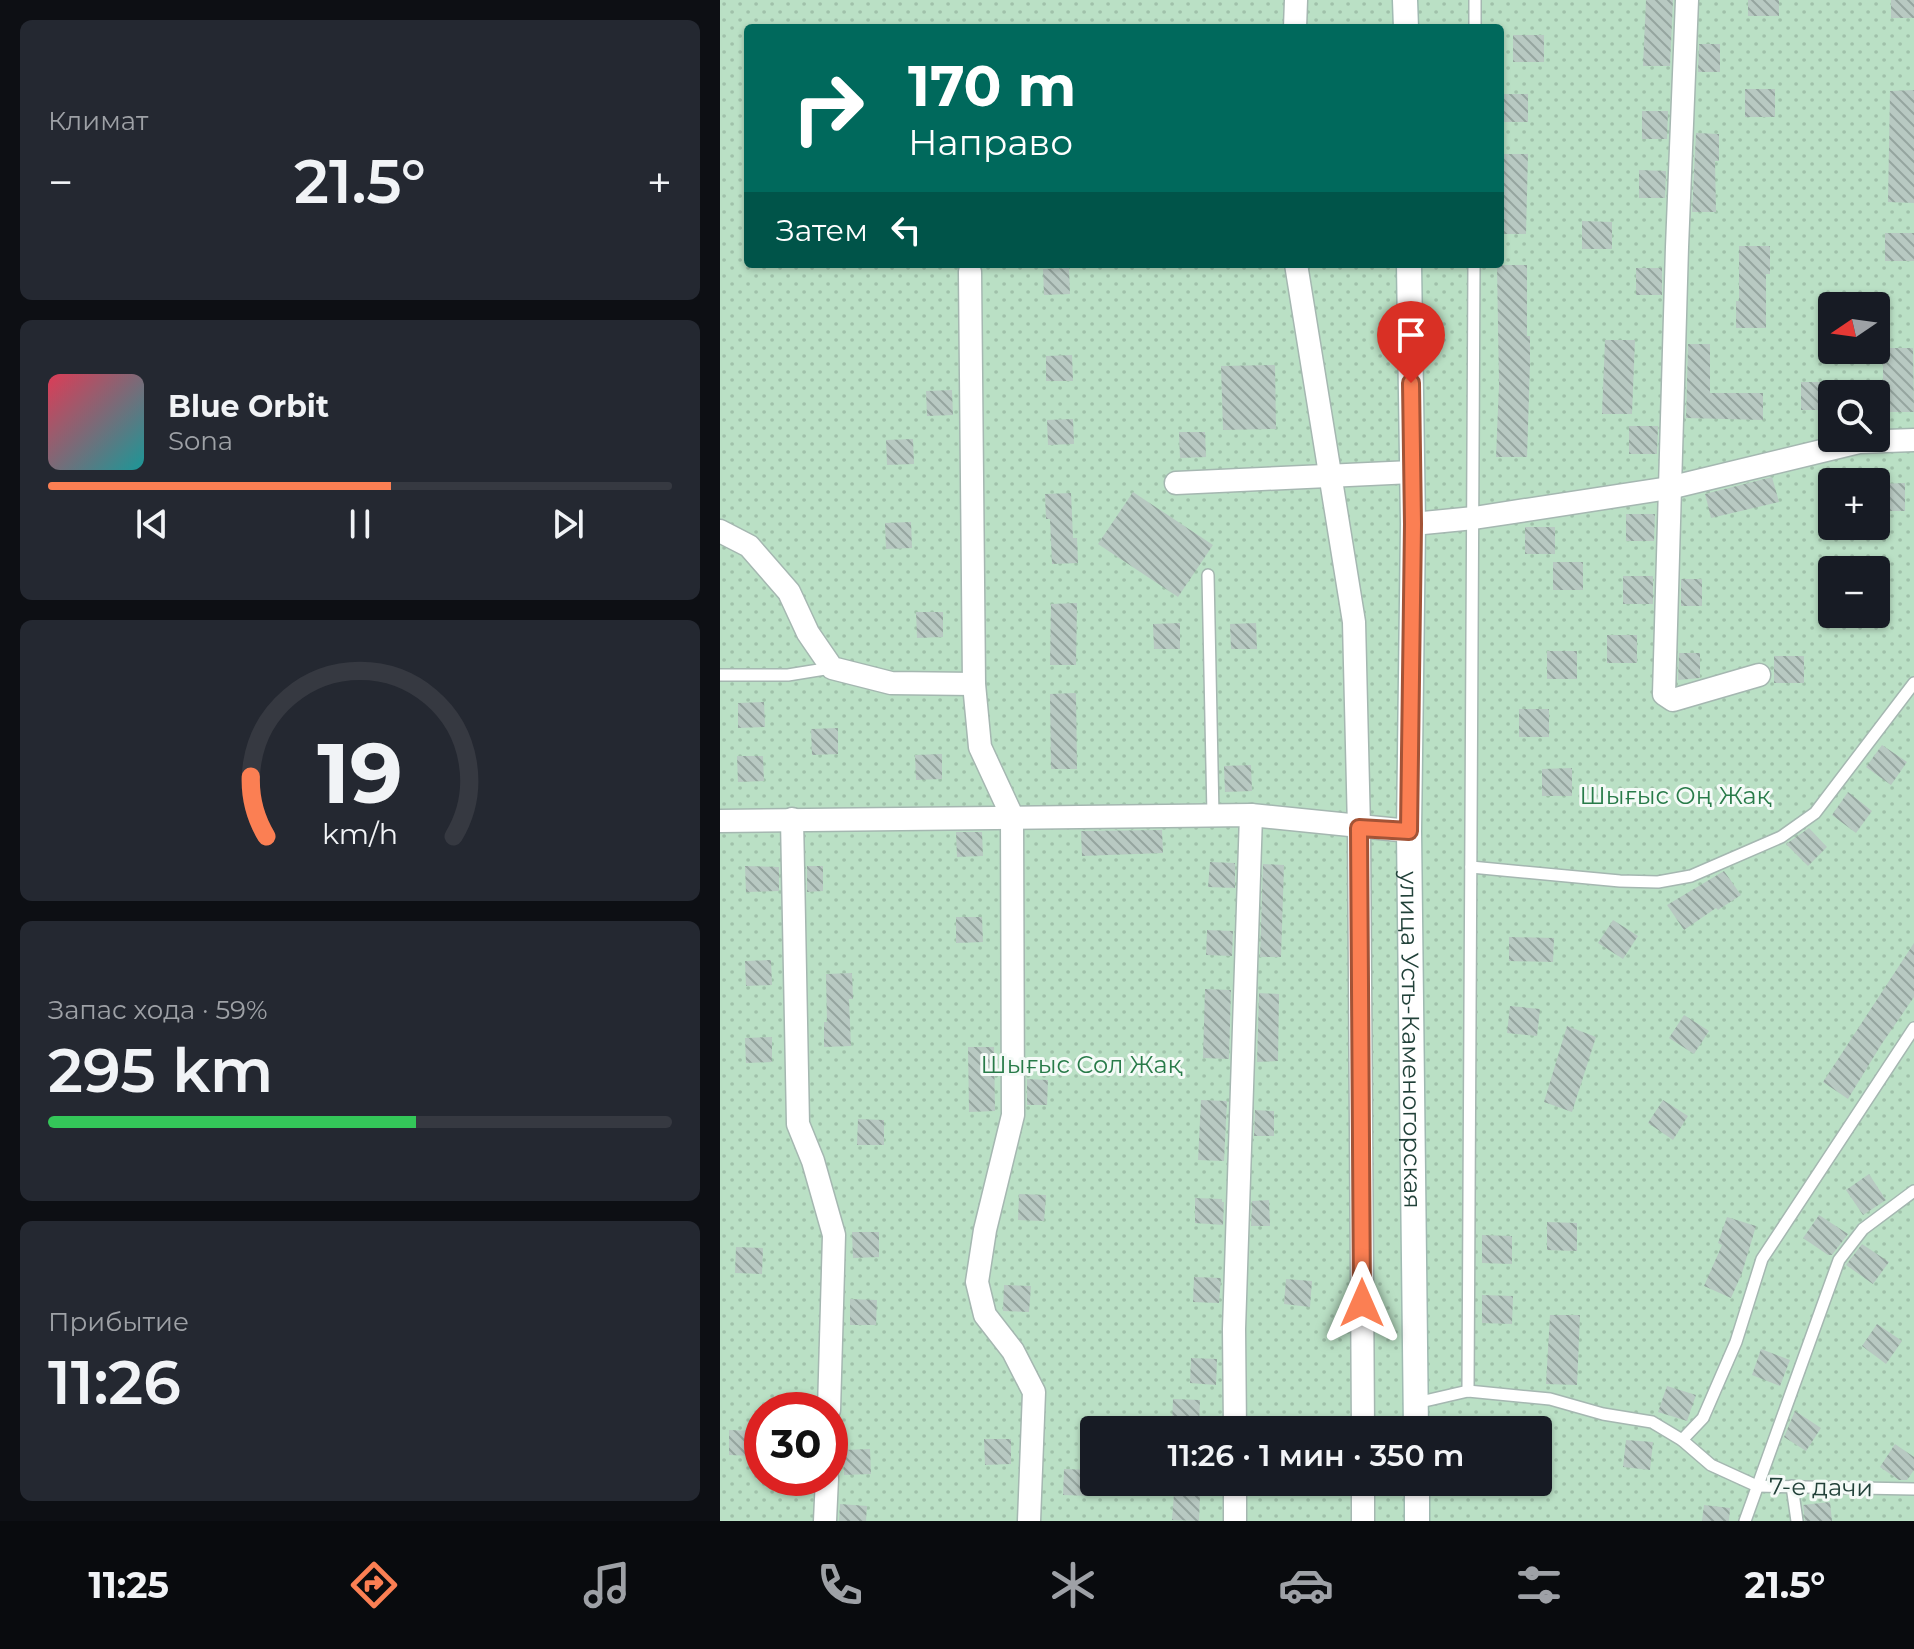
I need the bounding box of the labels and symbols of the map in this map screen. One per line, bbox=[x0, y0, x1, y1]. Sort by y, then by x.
north arrow bbox=[1818, 292, 1890, 364]
pin bbox=[1377, 301, 1445, 383]
park label: Шығыс Оң Жақ bbox=[1580, 781, 1772, 810]
street label: улица Усть-Каменогорская bbox=[1395, 870, 1428, 1209]
park label: Шығыс Сол Жақ bbox=[981, 1050, 1182, 1079]
position arrow bbox=[1320, 1261, 1404, 1345]
speed limit sign: 30 bbox=[744, 1392, 848, 1496]
street label: 7-е дачи bbox=[1769, 1472, 1873, 1502]

